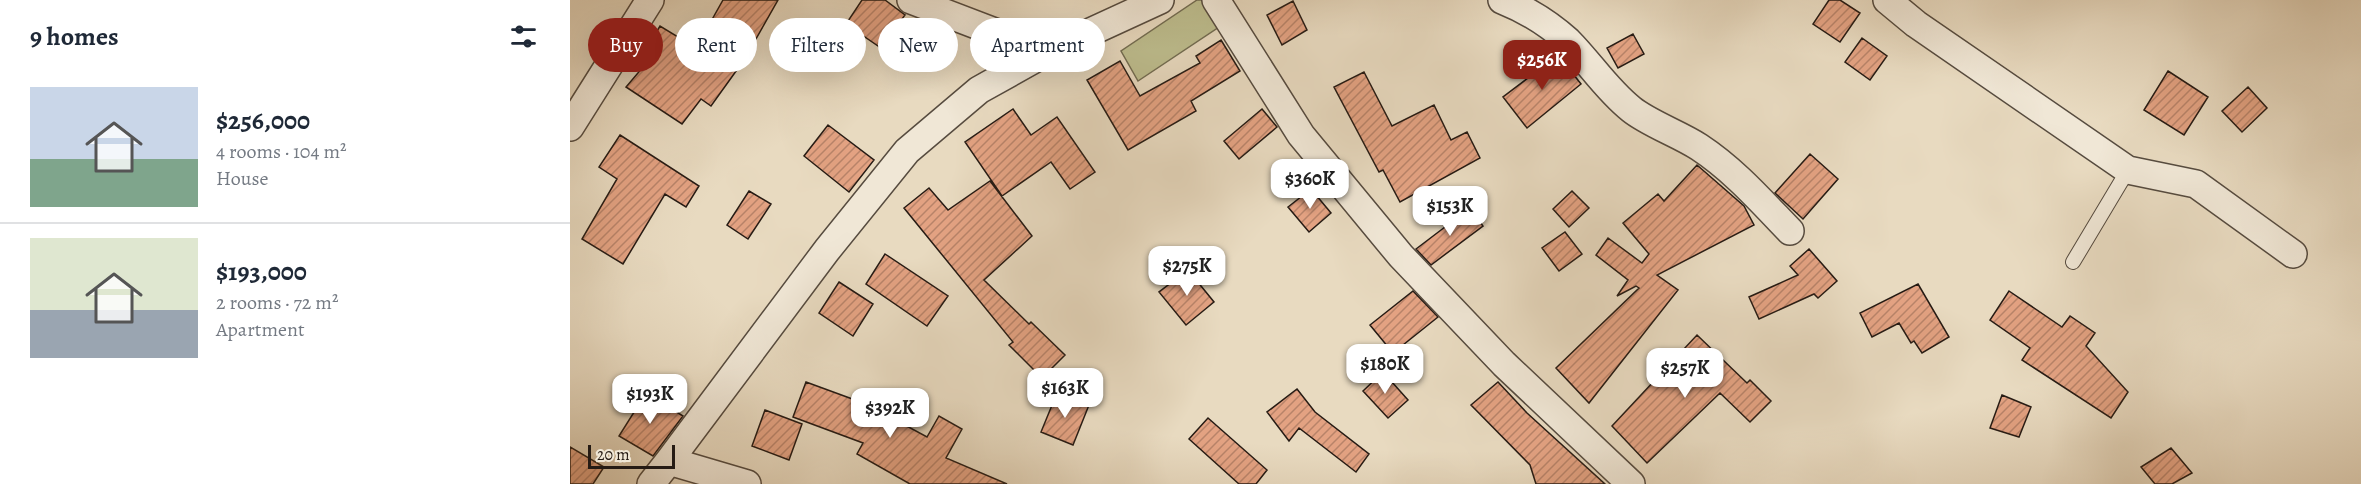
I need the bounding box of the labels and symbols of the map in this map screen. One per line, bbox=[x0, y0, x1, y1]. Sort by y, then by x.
pin: $256K bbox=[1500, 40, 1584, 91]
pin: $360K bbox=[1268, 159, 1352, 210]
pin: $153K bbox=[1408, 186, 1492, 237]
pin: $275K bbox=[1145, 246, 1229, 297]
pin: $180K bbox=[1343, 344, 1427, 395]
pin: $257K bbox=[1643, 348, 1727, 399]
pin: $163K bbox=[1023, 368, 1107, 419]
pin: $193K bbox=[608, 374, 692, 425]
pin: $392K bbox=[848, 388, 932, 439]
scale bar bbox=[588, 442, 675, 470]

